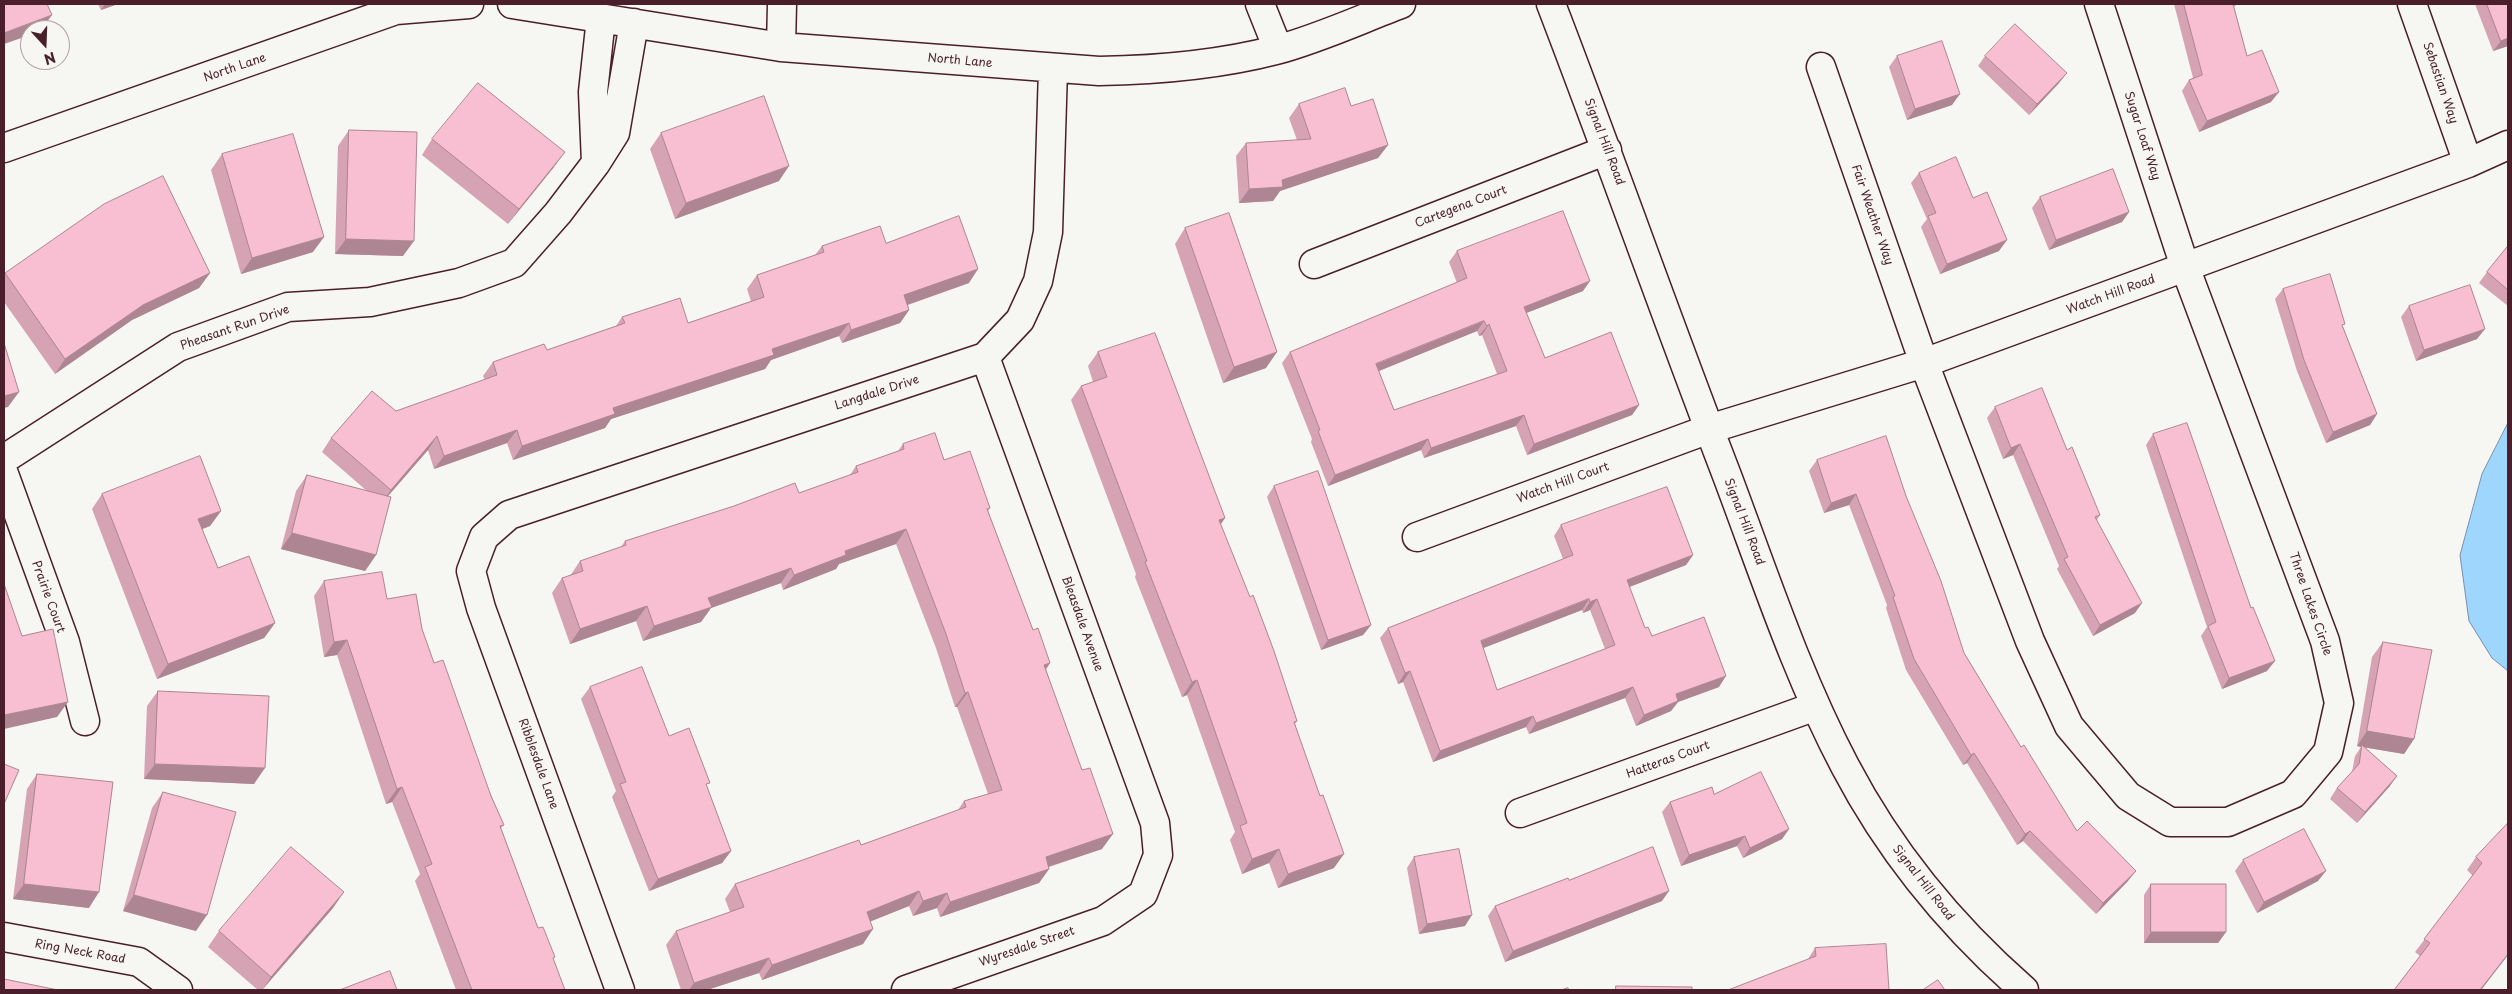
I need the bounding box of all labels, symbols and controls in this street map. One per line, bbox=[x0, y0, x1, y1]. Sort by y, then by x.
north arrow bbox=[20, 20, 70, 70]
street label: Sebastian Way bbox=[2419, 40, 2461, 126]
text: N bbox=[41, 47, 59, 70]
street label: North Lane bbox=[202, 51, 268, 85]
street label: North Lane bbox=[927, 51, 993, 71]
street label: Sugar Loaf Way bbox=[2121, 90, 2163, 182]
street label: Signal Hill Road bbox=[1581, 97, 1627, 187]
street label: Fair Weather Way bbox=[1848, 163, 1896, 267]
street label: Cartegena Court bbox=[1413, 183, 1509, 231]
street label: Watch Hill Road bbox=[2065, 272, 2157, 318]
street label: Pheasant Run Drive bbox=[179, 303, 291, 353]
street label: Langdale Drive bbox=[833, 373, 921, 413]
street label: Watch Hill Court bbox=[1515, 460, 1611, 506]
street label: Signal Hill Road bbox=[1721, 477, 1767, 567]
street label: Three Lakes Circle bbox=[2285, 550, 2335, 658]
street label: Prairie Court bbox=[28, 559, 68, 635]
street label: Bleasdale Avenue bbox=[1058, 574, 1106, 674]
street label: Ribblesdale Lane bbox=[515, 717, 561, 811]
street label: Hatteras Court bbox=[1624, 738, 1712, 782]
street label: Signal Hill Road bbox=[1889, 842, 1957, 924]
street label: Wyresdale Street bbox=[977, 924, 1077, 970]
street label: Ring Neck Road bbox=[34, 937, 126, 967]

